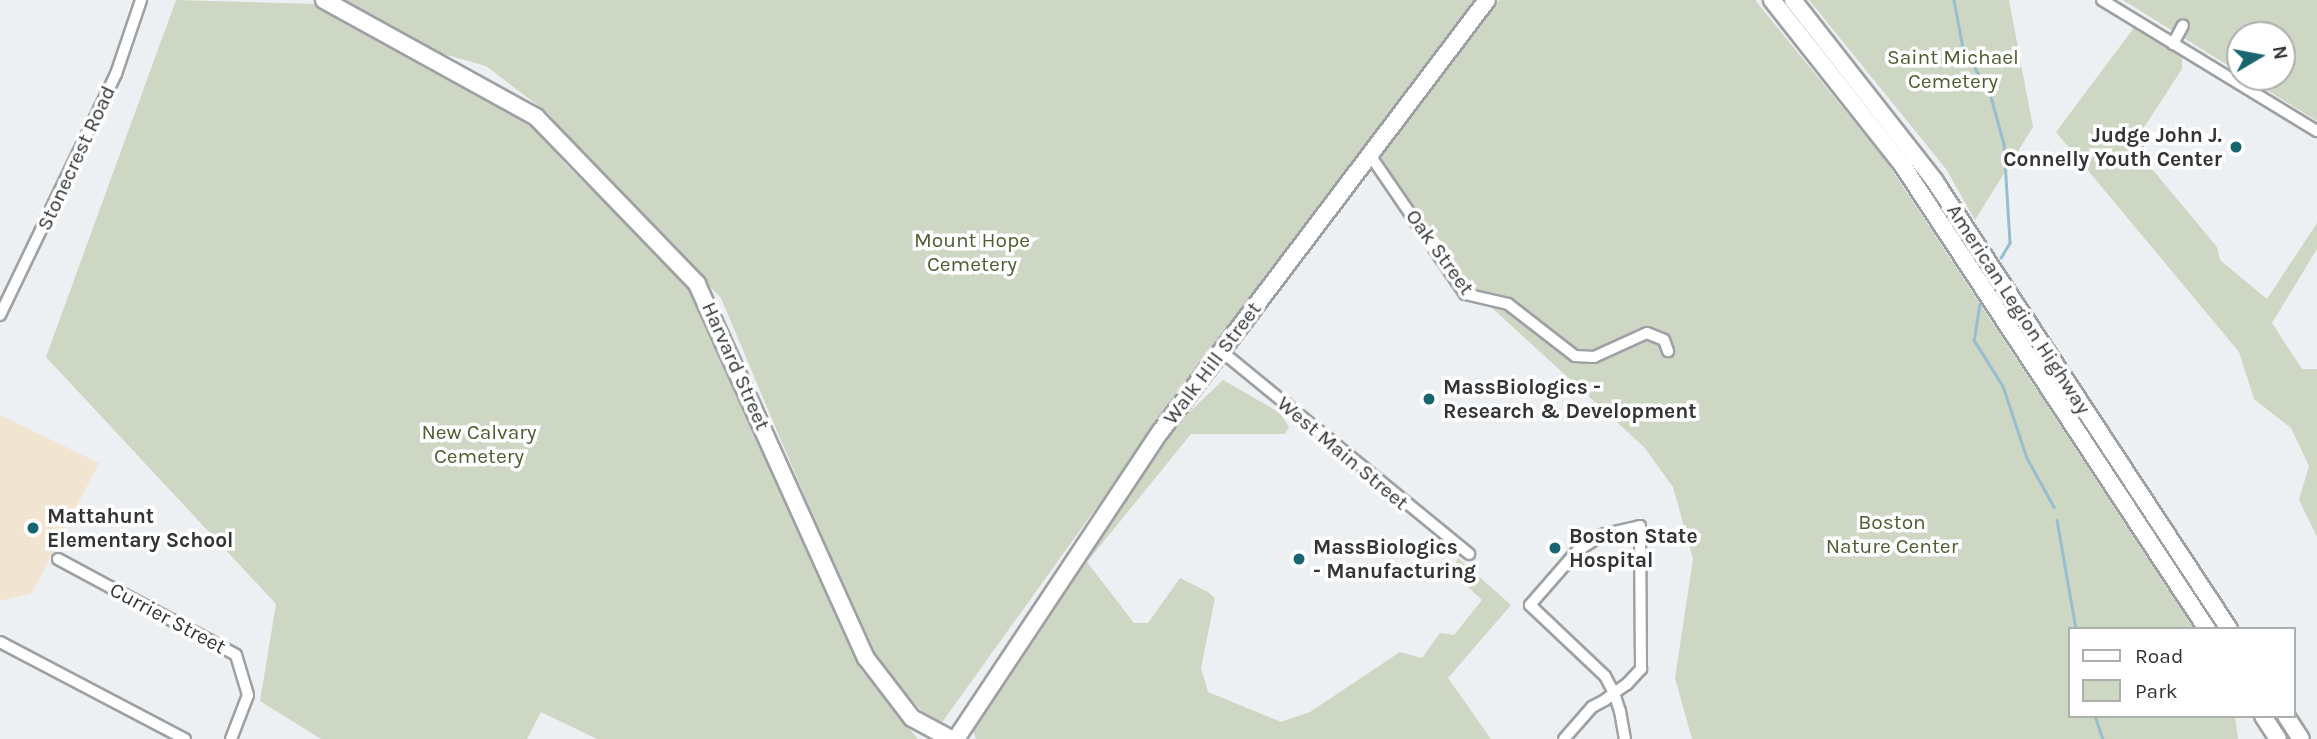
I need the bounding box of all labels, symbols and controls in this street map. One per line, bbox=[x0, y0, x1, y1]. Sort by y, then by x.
north arrow bbox=[2226, 21, 2296, 91]
park label: Saint Michael Cemetery bbox=[1887, 44, 2019, 94]
text: N bbox=[2268, 44, 2292, 61]
street label: Stonecrest Road bbox=[31, 82, 121, 234]
place label: Judge John J. Connelly Youth Center bbox=[2003, 122, 2222, 172]
marker: Judge John J. Connelly Youth Center bbox=[2228, 139, 2244, 155]
street label: American Legion Highway bbox=[1942, 199, 2096, 419]
street label: Oak Street bbox=[1401, 204, 1479, 300]
park label: Mount Hope Cemetery bbox=[914, 227, 1030, 277]
street label: Walk Hill Street bbox=[1158, 297, 1266, 429]
street label: Harvard Street bbox=[696, 298, 776, 434]
place label: MassBiologics - Research & Development bbox=[1443, 374, 1697, 424]
street label: West Main Street bbox=[1272, 391, 1414, 515]
marker: MassBiologics - Research & Development bbox=[1421, 391, 1437, 407]
park label: New Calvary Cemetery bbox=[421, 419, 537, 469]
place label: Mattahunt Elementary School bbox=[47, 503, 233, 553]
park label: Boston Nature Center bbox=[1826, 509, 1958, 559]
marker: Mattahunt Elementary School bbox=[25, 520, 41, 536]
place label: Boston State Hospital bbox=[1569, 523, 1698, 573]
place label: MassBiologics - Manufacturing bbox=[1313, 534, 1476, 584]
marker: Boston State Hospital bbox=[1547, 540, 1563, 556]
marker: MassBiologics - Manufacturing bbox=[1291, 551, 1307, 567]
street label: Currier Street bbox=[106, 577, 230, 659]
legend bbox=[2068, 627, 2296, 718]
text: Road bbox=[2135, 644, 2183, 668]
text: Park bbox=[2135, 679, 2178, 703]

